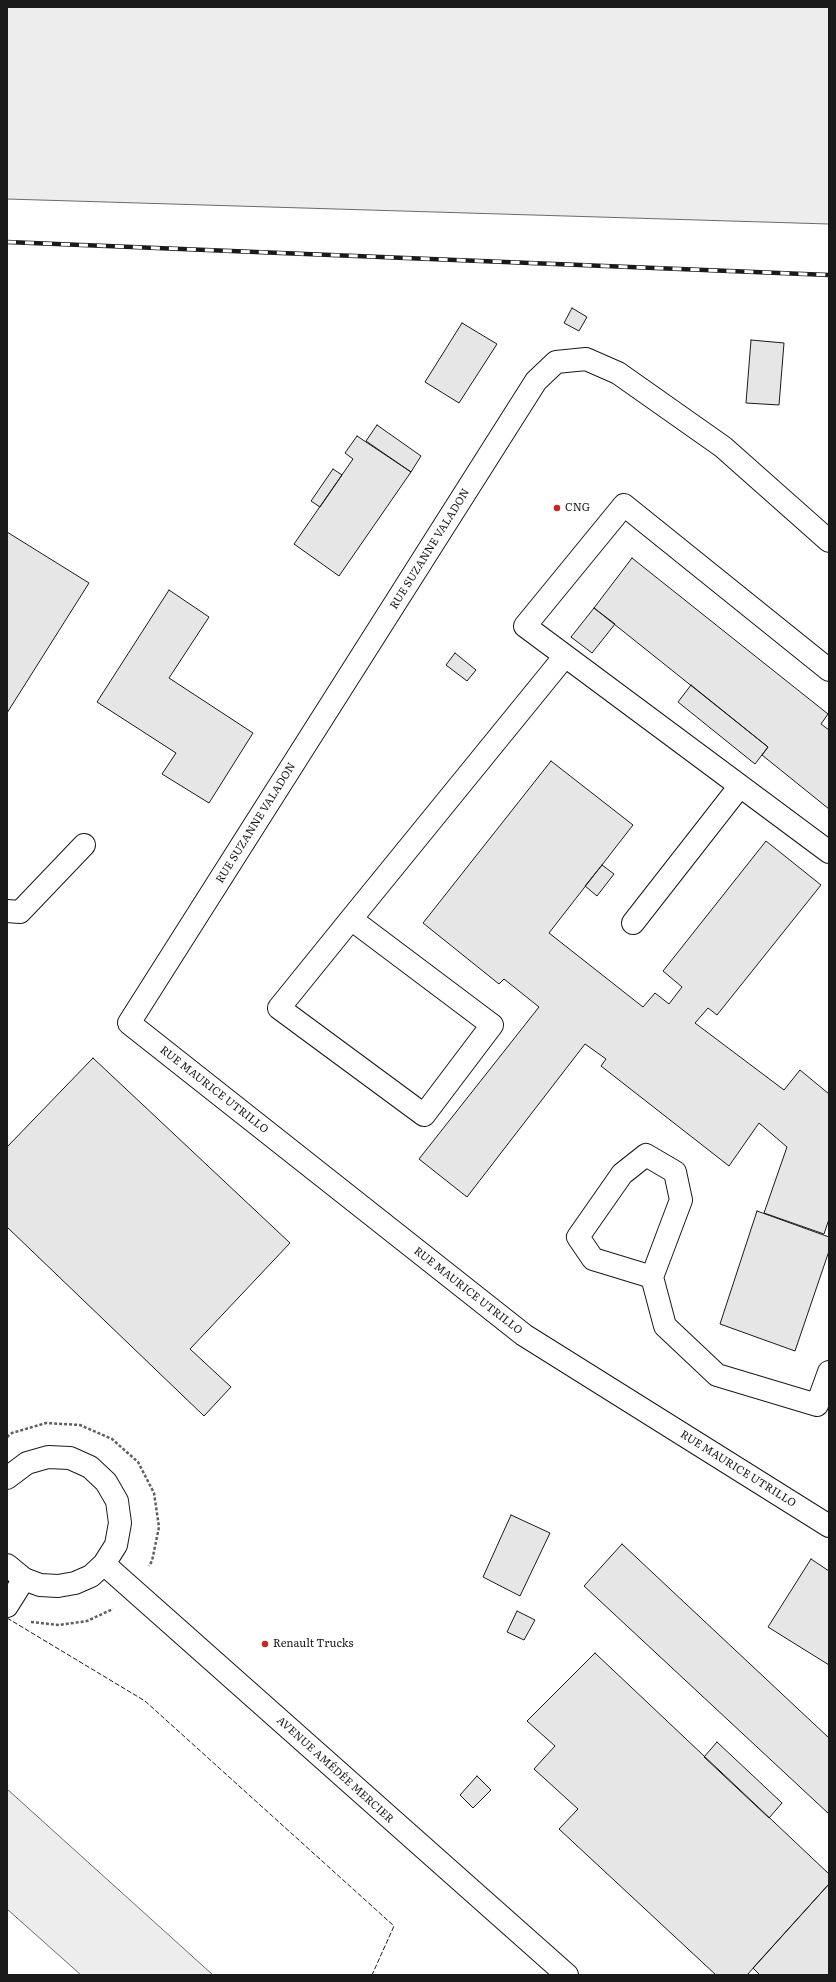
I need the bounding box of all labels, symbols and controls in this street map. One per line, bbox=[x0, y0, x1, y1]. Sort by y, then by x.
street label: RUE SUZANNE VALADON bbox=[387, 486, 473, 612]
place label: CNG bbox=[565, 501, 590, 515]
marker: CNG bbox=[552, 503, 562, 513]
street label: RUE SUZANNE VALADON bbox=[213, 760, 299, 886]
street label: RUE MAURICE UTRILLO bbox=[157, 1044, 271, 1136]
street label: RUE MAURICE UTRILLO bbox=[411, 1245, 525, 1337]
street label: RUE MAURICE UTRILLO bbox=[678, 1428, 798, 1510]
place label: Renault Trucks bbox=[273, 1637, 353, 1651]
marker: Renault Trucks bbox=[260, 1639, 270, 1649]
street label: AVENUE AMÉDÉE MERCIER bbox=[274, 1714, 396, 1826]

